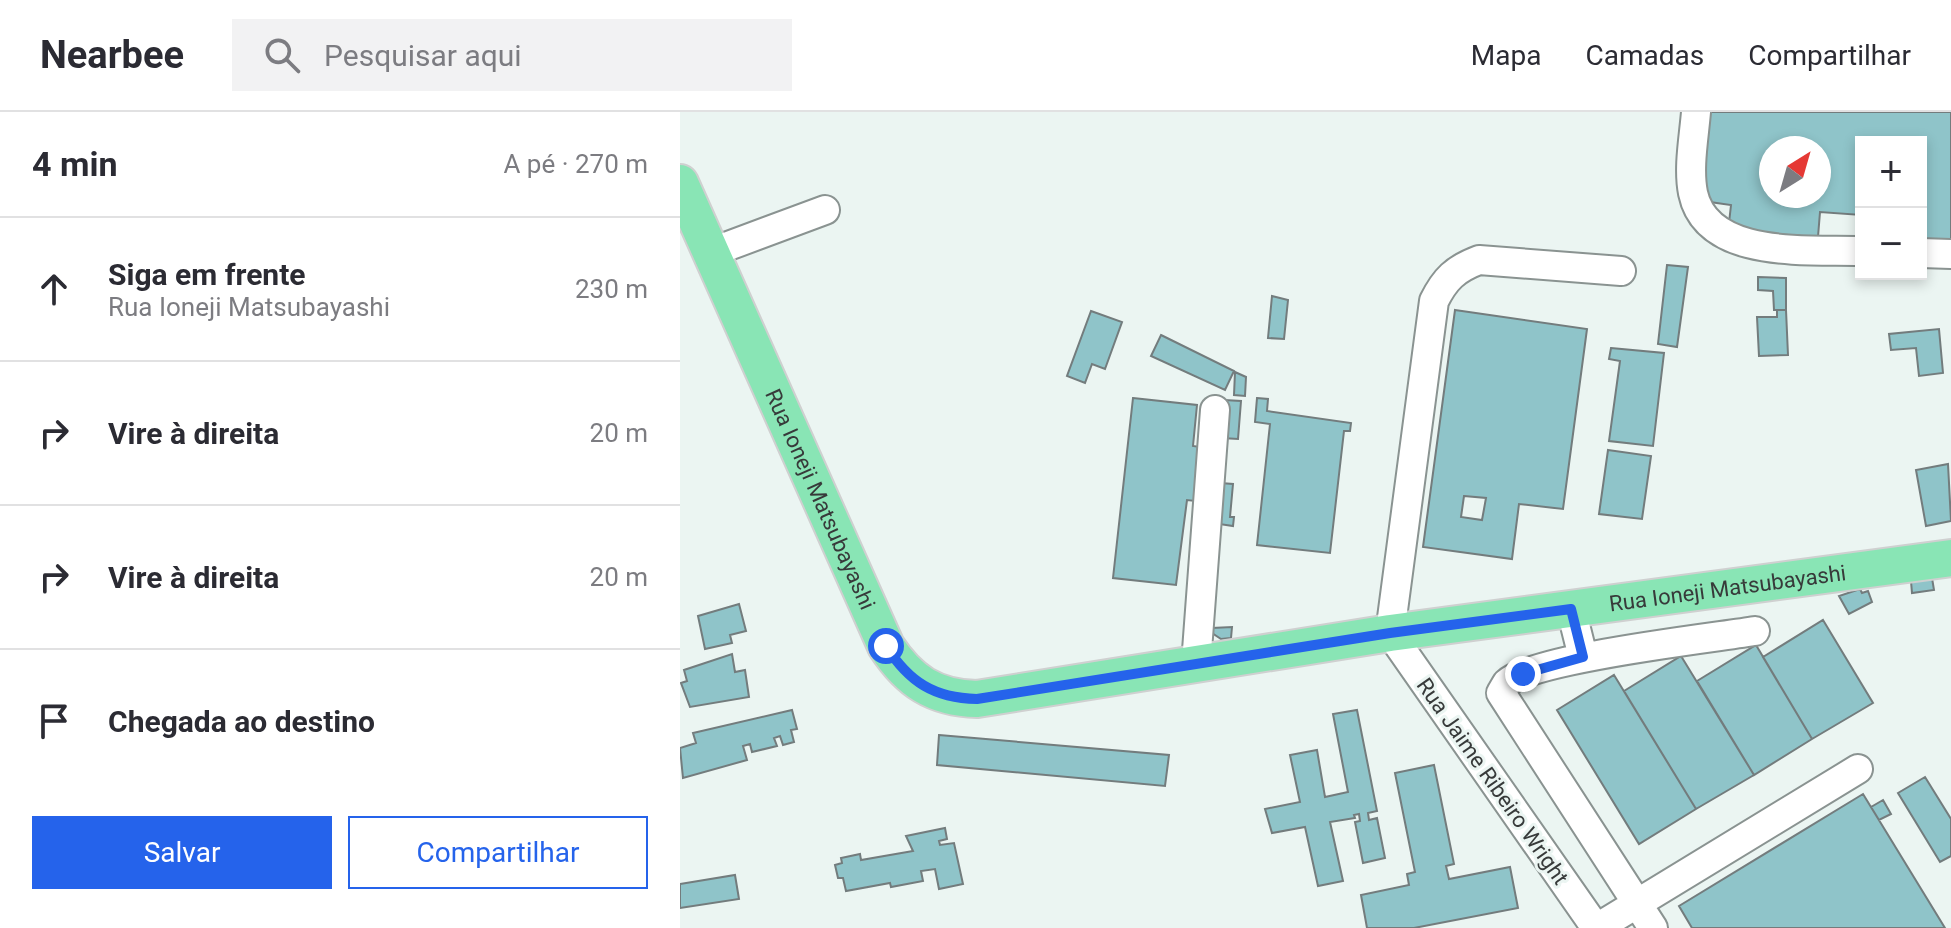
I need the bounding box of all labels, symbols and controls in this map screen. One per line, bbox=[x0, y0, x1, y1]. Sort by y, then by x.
search box bbox=[232, 19, 792, 91]
text: Nearbee bbox=[40, 33, 184, 77]
icon: search bbox=[260, 33, 304, 77]
text: Pesquisar aqui bbox=[324, 38, 522, 73]
text: Mapa bbox=[1471, 39, 1541, 72]
text: Camadas bbox=[1585, 39, 1704, 72]
text: Compartilhar bbox=[1748, 39, 1911, 72]
north arrow bbox=[1759, 136, 1831, 208]
map controls bbox=[1855, 136, 1927, 280]
button: + bbox=[1855, 136, 1927, 208]
text: 4 min bbox=[32, 144, 117, 184]
text: A pé · 270 m bbox=[503, 149, 648, 179]
button: − bbox=[1855, 208, 1927, 280]
text: Siga em frente bbox=[108, 257, 306, 292]
icon: ahead bbox=[32, 267, 76, 311]
text: 230 m bbox=[575, 274, 648, 304]
text: Rua Ioneji Matsubayashi bbox=[108, 292, 390, 322]
street label: Rua Ioneji Matsubayashi bbox=[760, 385, 880, 613]
icon: right bbox=[32, 411, 76, 455]
text: Vire à direita bbox=[108, 416, 279, 451]
text: 20 m bbox=[590, 418, 648, 448]
icon: right bbox=[32, 555, 76, 599]
text: Vire à direita bbox=[108, 560, 279, 595]
street label: Rua Ioneji Matsubayashi bbox=[1608, 560, 1848, 617]
text: 20 m bbox=[590, 562, 648, 592]
route start bbox=[868, 628, 904, 664]
route end bbox=[1505, 656, 1541, 692]
street label: Rua Jaime Ribeiro Wright bbox=[1412, 673, 1573, 889]
icon: arrive bbox=[32, 699, 76, 743]
text: Chegada ao destino bbox=[108, 704, 375, 739]
button: Salvar bbox=[32, 816, 332, 889]
button: Compartilhar bbox=[348, 816, 648, 889]

